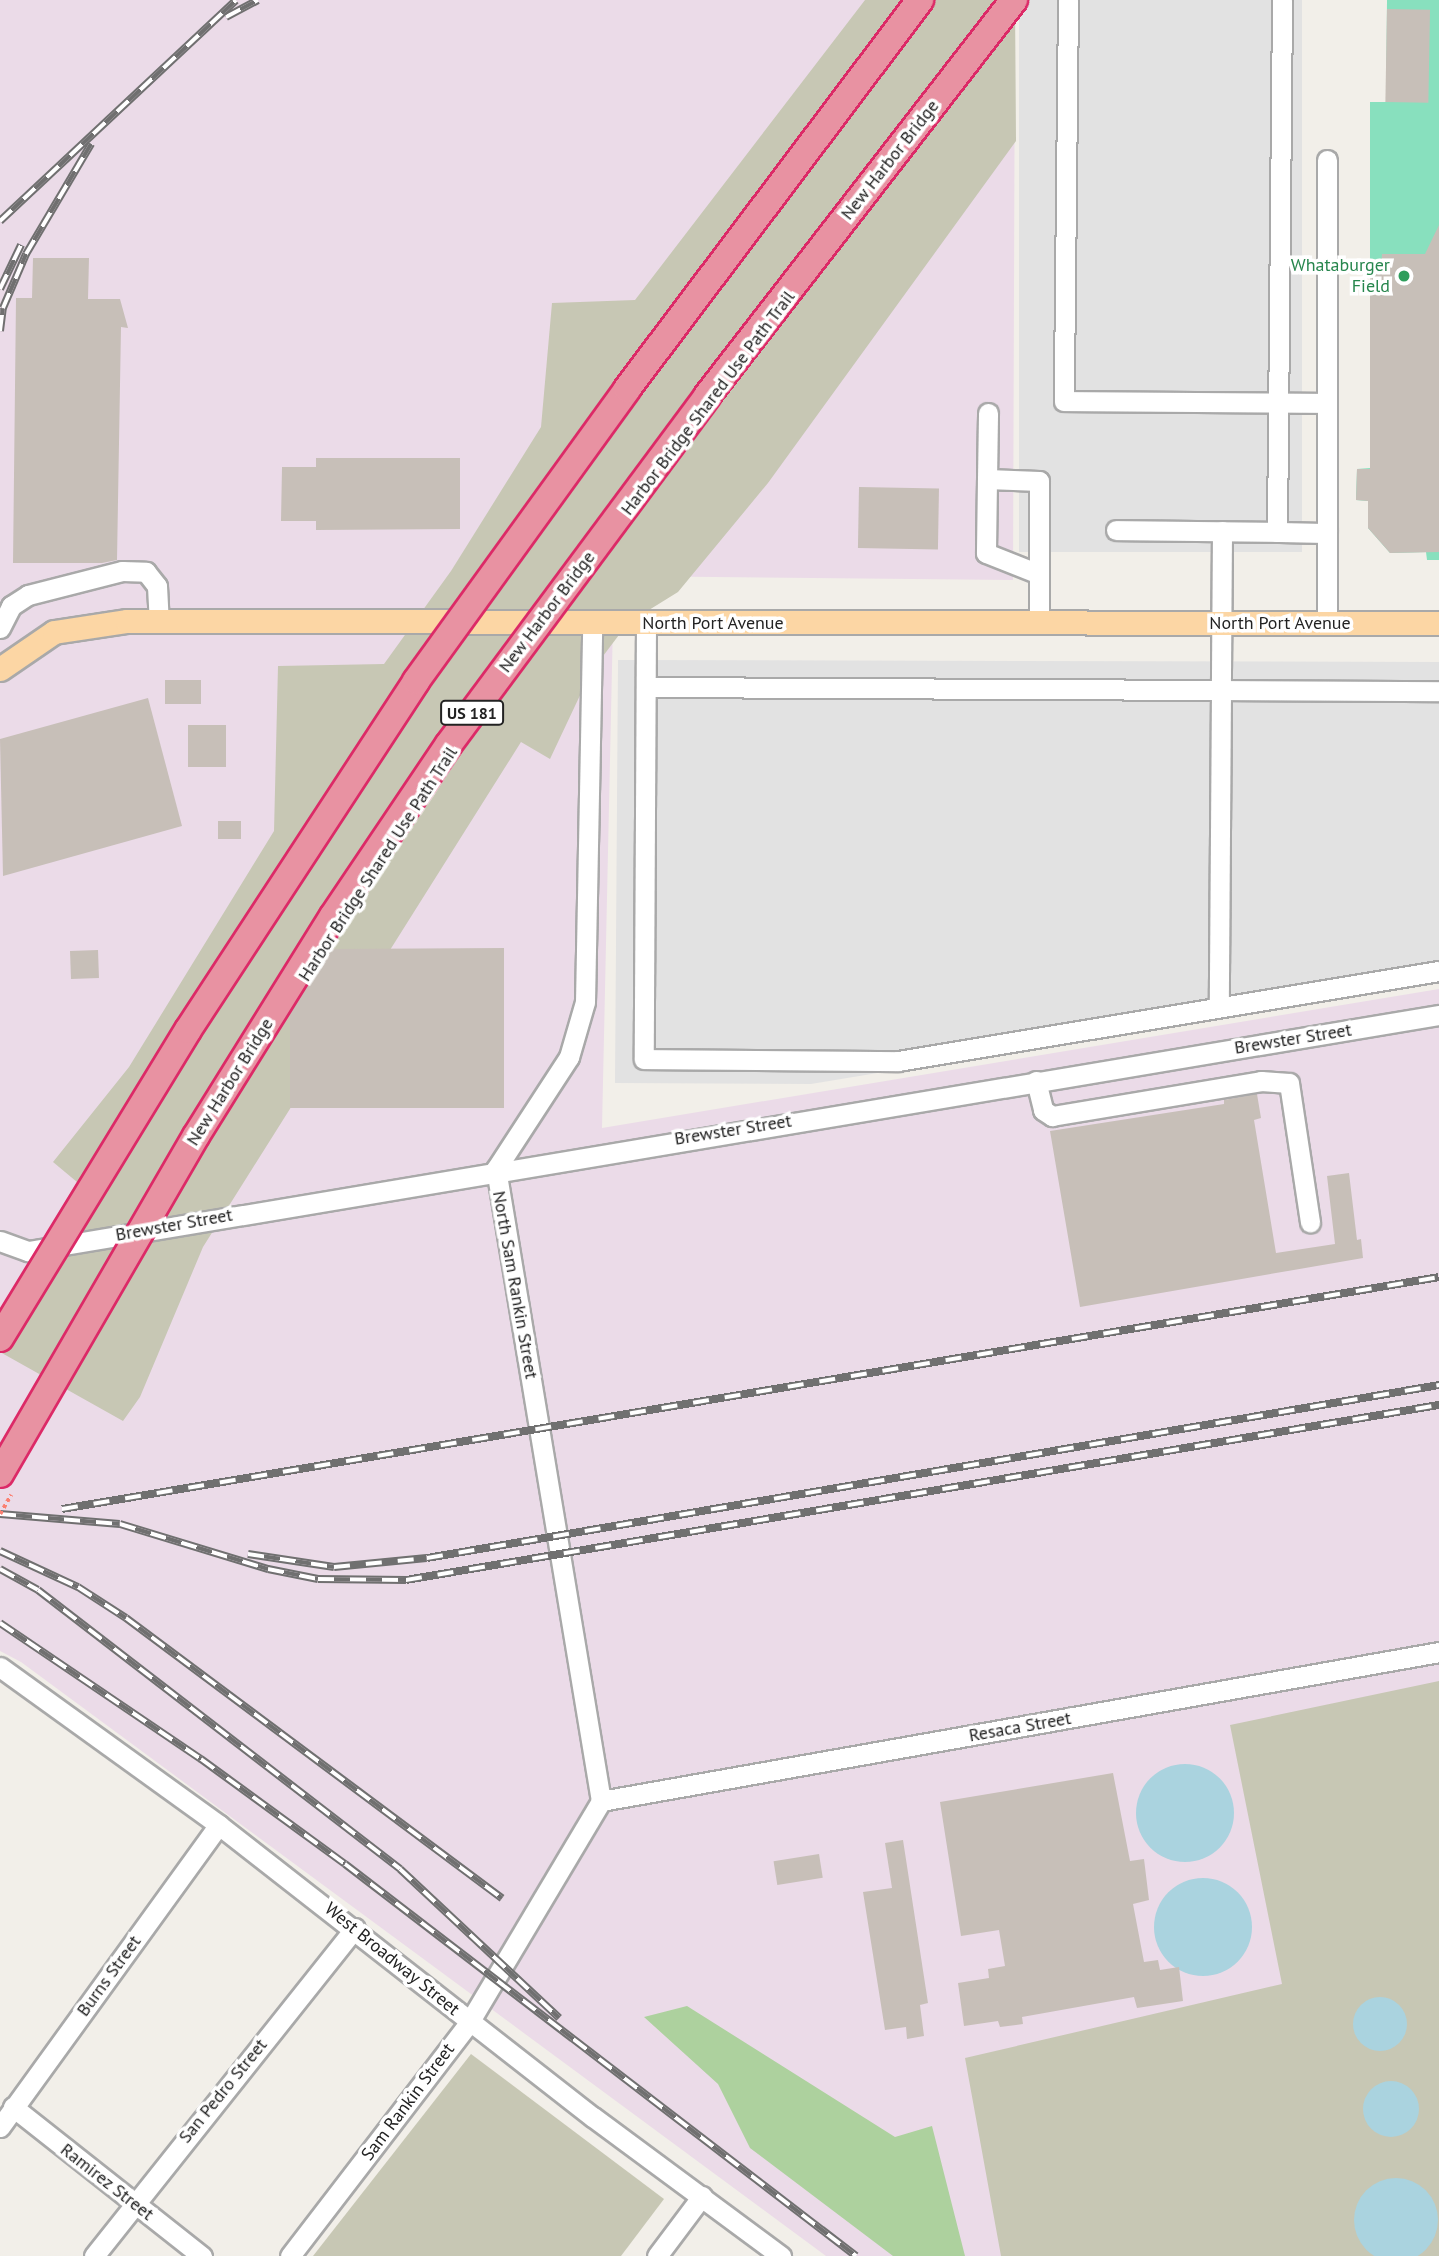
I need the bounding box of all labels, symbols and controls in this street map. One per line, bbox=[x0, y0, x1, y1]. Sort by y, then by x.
street label: New Harbor Bridge bbox=[836, 96, 944, 224]
place label: Whataburger Field bbox=[1291, 255, 1390, 298]
marker: Whataburger Field bbox=[1396, 268, 1412, 284]
street label: Harbor Bridge Shared Use Path Trail bbox=[616, 286, 800, 520]
street label: New Harbor Bridge bbox=[494, 547, 600, 677]
street label: North Port Avenue bbox=[642, 612, 784, 634]
street label: North Port Avenue bbox=[1209, 612, 1351, 634]
road number: US 181 bbox=[439, 700, 505, 726]
street label: Harbor Bridge Shared Use Path Trail bbox=[294, 742, 462, 986]
street label: New Harbor Bridge bbox=[182, 1014, 278, 1150]
street label: Brewster Street bbox=[1233, 1019, 1353, 1059]
street label: Brewster Street bbox=[673, 1110, 793, 1150]
street label: North Sam Rankin Street bbox=[488, 1189, 542, 1381]
street label: Brewster Street bbox=[114, 1204, 234, 1246]
street label: Resaca Street bbox=[967, 1707, 1073, 1747]
street label: West Broadway Street bbox=[320, 1898, 464, 2020]
street label: Burns Street bbox=[72, 1931, 146, 2021]
street label: San Pedro Street bbox=[174, 2034, 272, 2148]
street label: Sam Rankin Street bbox=[357, 2039, 459, 2165]
street label: Ramirez Street bbox=[56, 2139, 158, 2225]

